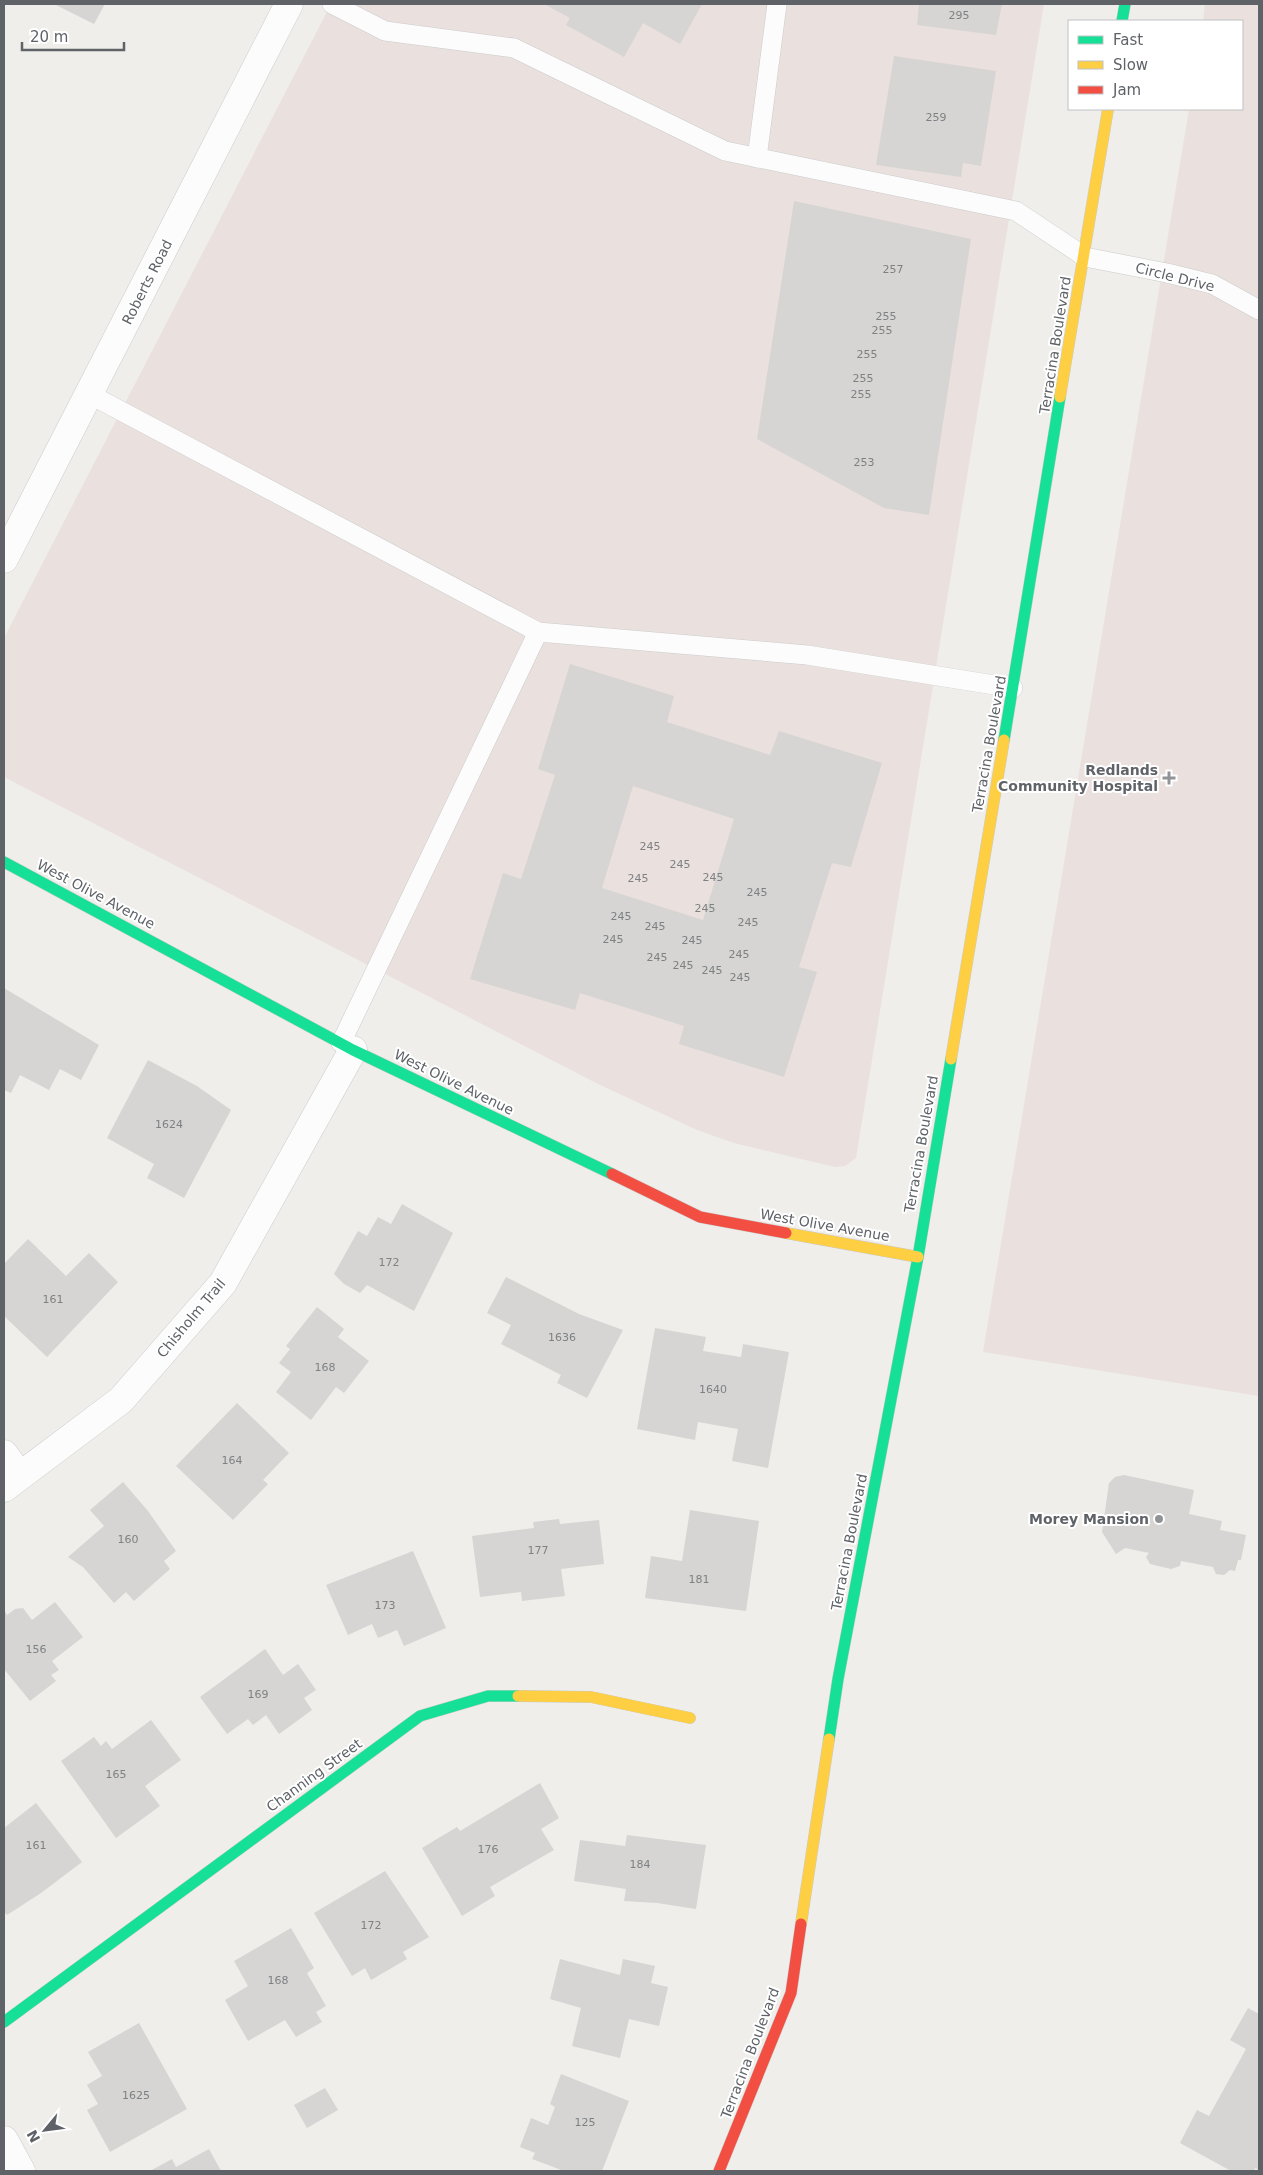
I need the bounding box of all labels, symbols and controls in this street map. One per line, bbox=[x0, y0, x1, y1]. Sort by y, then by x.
house number: 295 bbox=[949, 9, 970, 22]
scale bar bbox=[22, 20, 125, 52]
legend bbox=[1068, 20, 1243, 110]
text: 20 m bbox=[30, 28, 68, 46]
text: Fast bbox=[1113, 31, 1143, 49]
text: Slow bbox=[1113, 56, 1148, 74]
text: Jam bbox=[1112, 81, 1141, 99]
house number: 259 bbox=[926, 111, 947, 124]
street label: Roberts Road bbox=[119, 237, 175, 327]
street label: Circle Drive bbox=[1134, 259, 1216, 295]
house number: 257 bbox=[883, 263, 904, 276]
street label: Terracina Boulevard bbox=[1036, 275, 1074, 416]
house number: 255 bbox=[876, 310, 897, 323]
house number: 255 bbox=[872, 324, 893, 337]
house number: 255 bbox=[857, 348, 878, 361]
house number: 255 bbox=[853, 372, 874, 385]
house number: 255 bbox=[851, 388, 872, 401]
house number: 253 bbox=[854, 456, 875, 469]
street label: Terracina Boulevard bbox=[969, 674, 1009, 815]
place label: Redlands Community Hospital bbox=[998, 762, 1158, 794]
marker: Redlands Community Hospital bbox=[1162, 771, 1176, 785]
house number: 245 bbox=[640, 840, 661, 853]
street label: West Olive Avenue bbox=[34, 856, 158, 932]
house number: 245 bbox=[670, 858, 691, 871]
house number: 245 bbox=[703, 871, 724, 884]
house number: 245 bbox=[628, 872, 649, 885]
house number: 245 bbox=[747, 886, 768, 899]
house number: 245 bbox=[695, 902, 716, 915]
house number: 245 bbox=[611, 910, 632, 923]
house number: 245 bbox=[738, 916, 759, 929]
house number: 245 bbox=[645, 920, 666, 933]
house number: 245 bbox=[603, 933, 624, 946]
house number: 245 bbox=[682, 934, 703, 947]
house number: 245 bbox=[729, 948, 750, 961]
house number: 245 bbox=[647, 951, 668, 964]
house number: 245 bbox=[673, 959, 694, 972]
house number: 245 bbox=[702, 964, 723, 977]
house number: 245 bbox=[730, 971, 751, 984]
street label: West Olive Avenue bbox=[392, 1046, 516, 1118]
street label: Terracina Boulevard bbox=[901, 1074, 941, 1215]
house number: 1624 bbox=[155, 1118, 183, 1131]
street label: West Olive Avenue bbox=[759, 1206, 891, 1244]
house number: 172 bbox=[379, 1256, 400, 1269]
street label: Chisholm Trail bbox=[153, 1275, 229, 1361]
house number: 161 bbox=[43, 1293, 64, 1306]
house number: 1636 bbox=[548, 1331, 576, 1344]
house number: 168 bbox=[315, 1361, 336, 1374]
house number: 1640 bbox=[699, 1383, 727, 1396]
house number: 164 bbox=[222, 1454, 243, 1467]
street label: Terracina Boulevard bbox=[828, 1472, 870, 1613]
place label: Morey Mansion bbox=[1029, 1511, 1149, 1527]
marker: Morey Mansion bbox=[1153, 1513, 1165, 1525]
house number: 160 bbox=[118, 1533, 139, 1546]
house number: 177 bbox=[528, 1544, 549, 1557]
house number: 181 bbox=[689, 1573, 710, 1586]
house number: 173 bbox=[375, 1599, 396, 1612]
house number: 156 bbox=[26, 1643, 47, 1656]
house number: 169 bbox=[248, 1688, 269, 1701]
street label: Channing Street bbox=[263, 1735, 365, 1815]
house number: 165 bbox=[106, 1768, 127, 1781]
house number: 161 bbox=[26, 1839, 47, 1852]
house number: 176 bbox=[478, 1843, 499, 1856]
house number: 184 bbox=[630, 1858, 651, 1871]
house number: 172 bbox=[361, 1919, 382, 1932]
house number: 168 bbox=[268, 1974, 289, 1987]
street label: Terracina Boulevard bbox=[717, 1985, 782, 2122]
house number: 1625 bbox=[122, 2089, 150, 2102]
north arrow bbox=[20, 2105, 70, 2155]
house number: 125 bbox=[575, 2116, 596, 2129]
text: N bbox=[24, 2127, 43, 2145]

